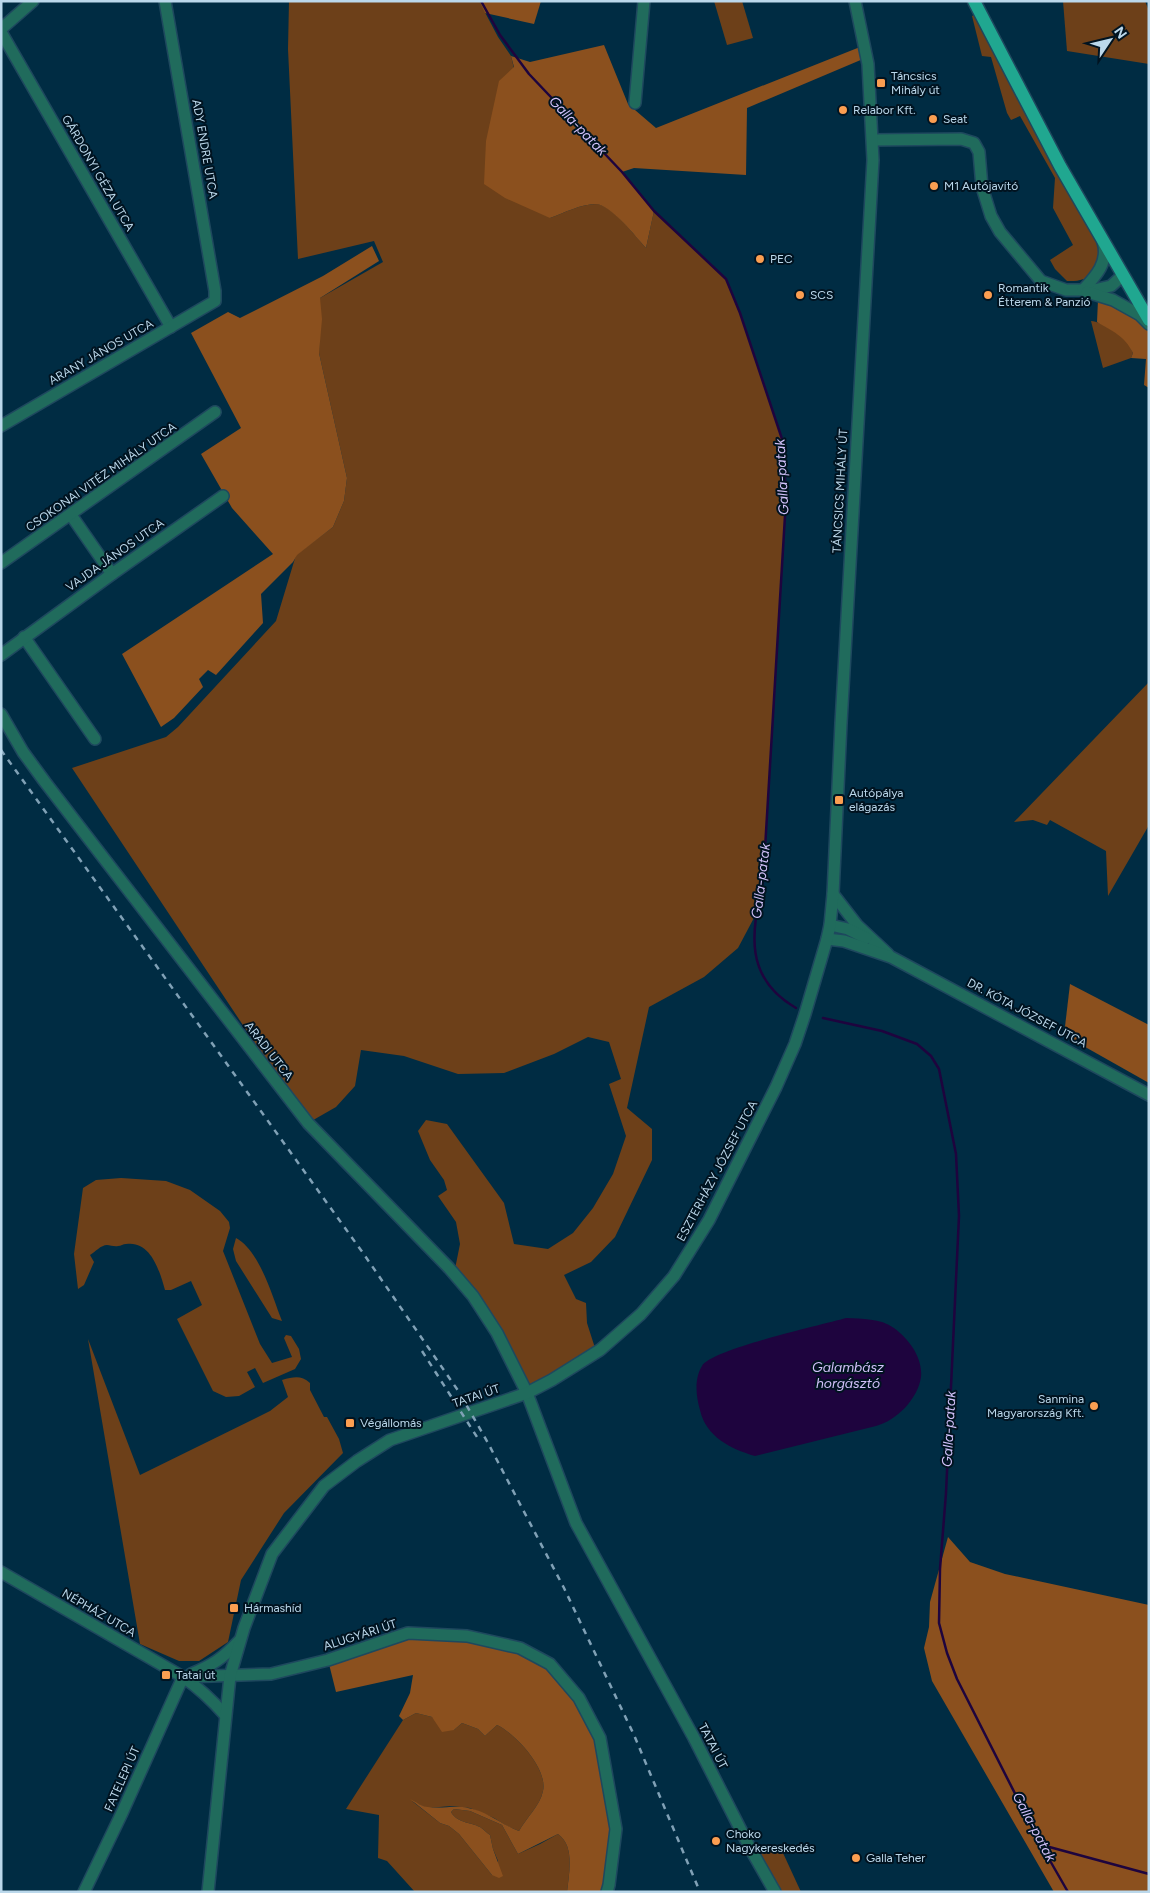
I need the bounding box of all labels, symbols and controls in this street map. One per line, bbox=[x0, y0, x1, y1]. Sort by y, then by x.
north arrow bbox=[1085, 15, 1135, 65]
text: N bbox=[1110, 24, 1130, 42]
place label: Táncsics Mihály út bbox=[891, 69, 940, 97]
marker: Táncsics Mihály út bbox=[875, 77, 887, 89]
water label: Galla-patak bbox=[545, 93, 611, 160]
street label: ADY ENDRE UTCA bbox=[189, 98, 221, 200]
place label: Relabor Kft. bbox=[853, 103, 916, 117]
marker: Relabor Kft. bbox=[837, 104, 849, 116]
street label: GÁRDONYI GÉZA UTCA bbox=[59, 112, 137, 234]
place label: Seat bbox=[943, 112, 968, 126]
marker: Seat bbox=[927, 113, 939, 125]
place label: M1 Autójavító bbox=[944, 179, 1018, 193]
marker: M1 Autójavító bbox=[928, 180, 940, 192]
place label: PEC bbox=[770, 252, 793, 266]
marker: PEC bbox=[754, 253, 766, 265]
place label: Romantik Étterem & Panzió bbox=[998, 281, 1090, 309]
place label: SCS bbox=[810, 288, 833, 302]
marker: SCS bbox=[794, 289, 806, 301]
marker: Romantik Étterem & Panzió bbox=[982, 289, 994, 301]
street label: ARANY JÁNOS UTCA bbox=[46, 316, 156, 388]
street label: CSOKONAI VITÉZ MIHÁLY UTCA bbox=[23, 420, 179, 534]
street label: TÁNCSICS MIHÁLY ÚT bbox=[830, 428, 850, 553]
water label: Galla-patak bbox=[771, 437, 792, 515]
street label: VAJDA JÁNOS UTCA bbox=[63, 516, 167, 594]
place label: Autópálya elágazás bbox=[849, 786, 903, 814]
marker: Autópálya elágazás bbox=[833, 794, 845, 806]
water label: Galla-patak bbox=[748, 841, 774, 920]
street label: DR. KÓTA JÓZSEF UTCA bbox=[965, 975, 1089, 1051]
street label: ARADI UTCA bbox=[242, 1019, 296, 1083]
street label: ESZTERHÁZY JÓZSEF UTCA bbox=[674, 1098, 760, 1244]
water label: Galambász horgásztó bbox=[812, 1359, 884, 1392]
street label: TATAI ÚT bbox=[451, 1381, 502, 1411]
water label: Galla-patak bbox=[939, 1389, 960, 1467]
place label: Sanmina Magyarország Kft. bbox=[987, 1392, 1084, 1420]
marker: Sanmina Magyarország Kft. bbox=[1088, 1400, 1100, 1412]
place label: Végállomás bbox=[360, 1416, 422, 1430]
marker: Végállomás bbox=[344, 1417, 356, 1429]
street label: NÉPHÁZ UTCA bbox=[60, 1586, 138, 1640]
place label: Hármashíd bbox=[244, 1601, 302, 1615]
marker: Hármashíd bbox=[228, 1602, 240, 1614]
street label: ALUGYÁRI ÚT bbox=[322, 1616, 399, 1653]
place label: Tatai út bbox=[176, 1668, 216, 1682]
marker: Tatai út bbox=[160, 1669, 172, 1681]
street label: TATAI ÚT bbox=[696, 1721, 731, 1771]
street label: FATELEPI ÚT bbox=[101, 1744, 143, 1814]
water label: Galla-patak bbox=[1009, 1789, 1060, 1866]
place label: Choko Nagykereskedés bbox=[726, 1827, 815, 1855]
marker: Choko Nagykereskedés bbox=[710, 1835, 722, 1847]
place label: Galla Teher bbox=[866, 1851, 925, 1865]
marker: Galla Teher bbox=[850, 1852, 862, 1864]

